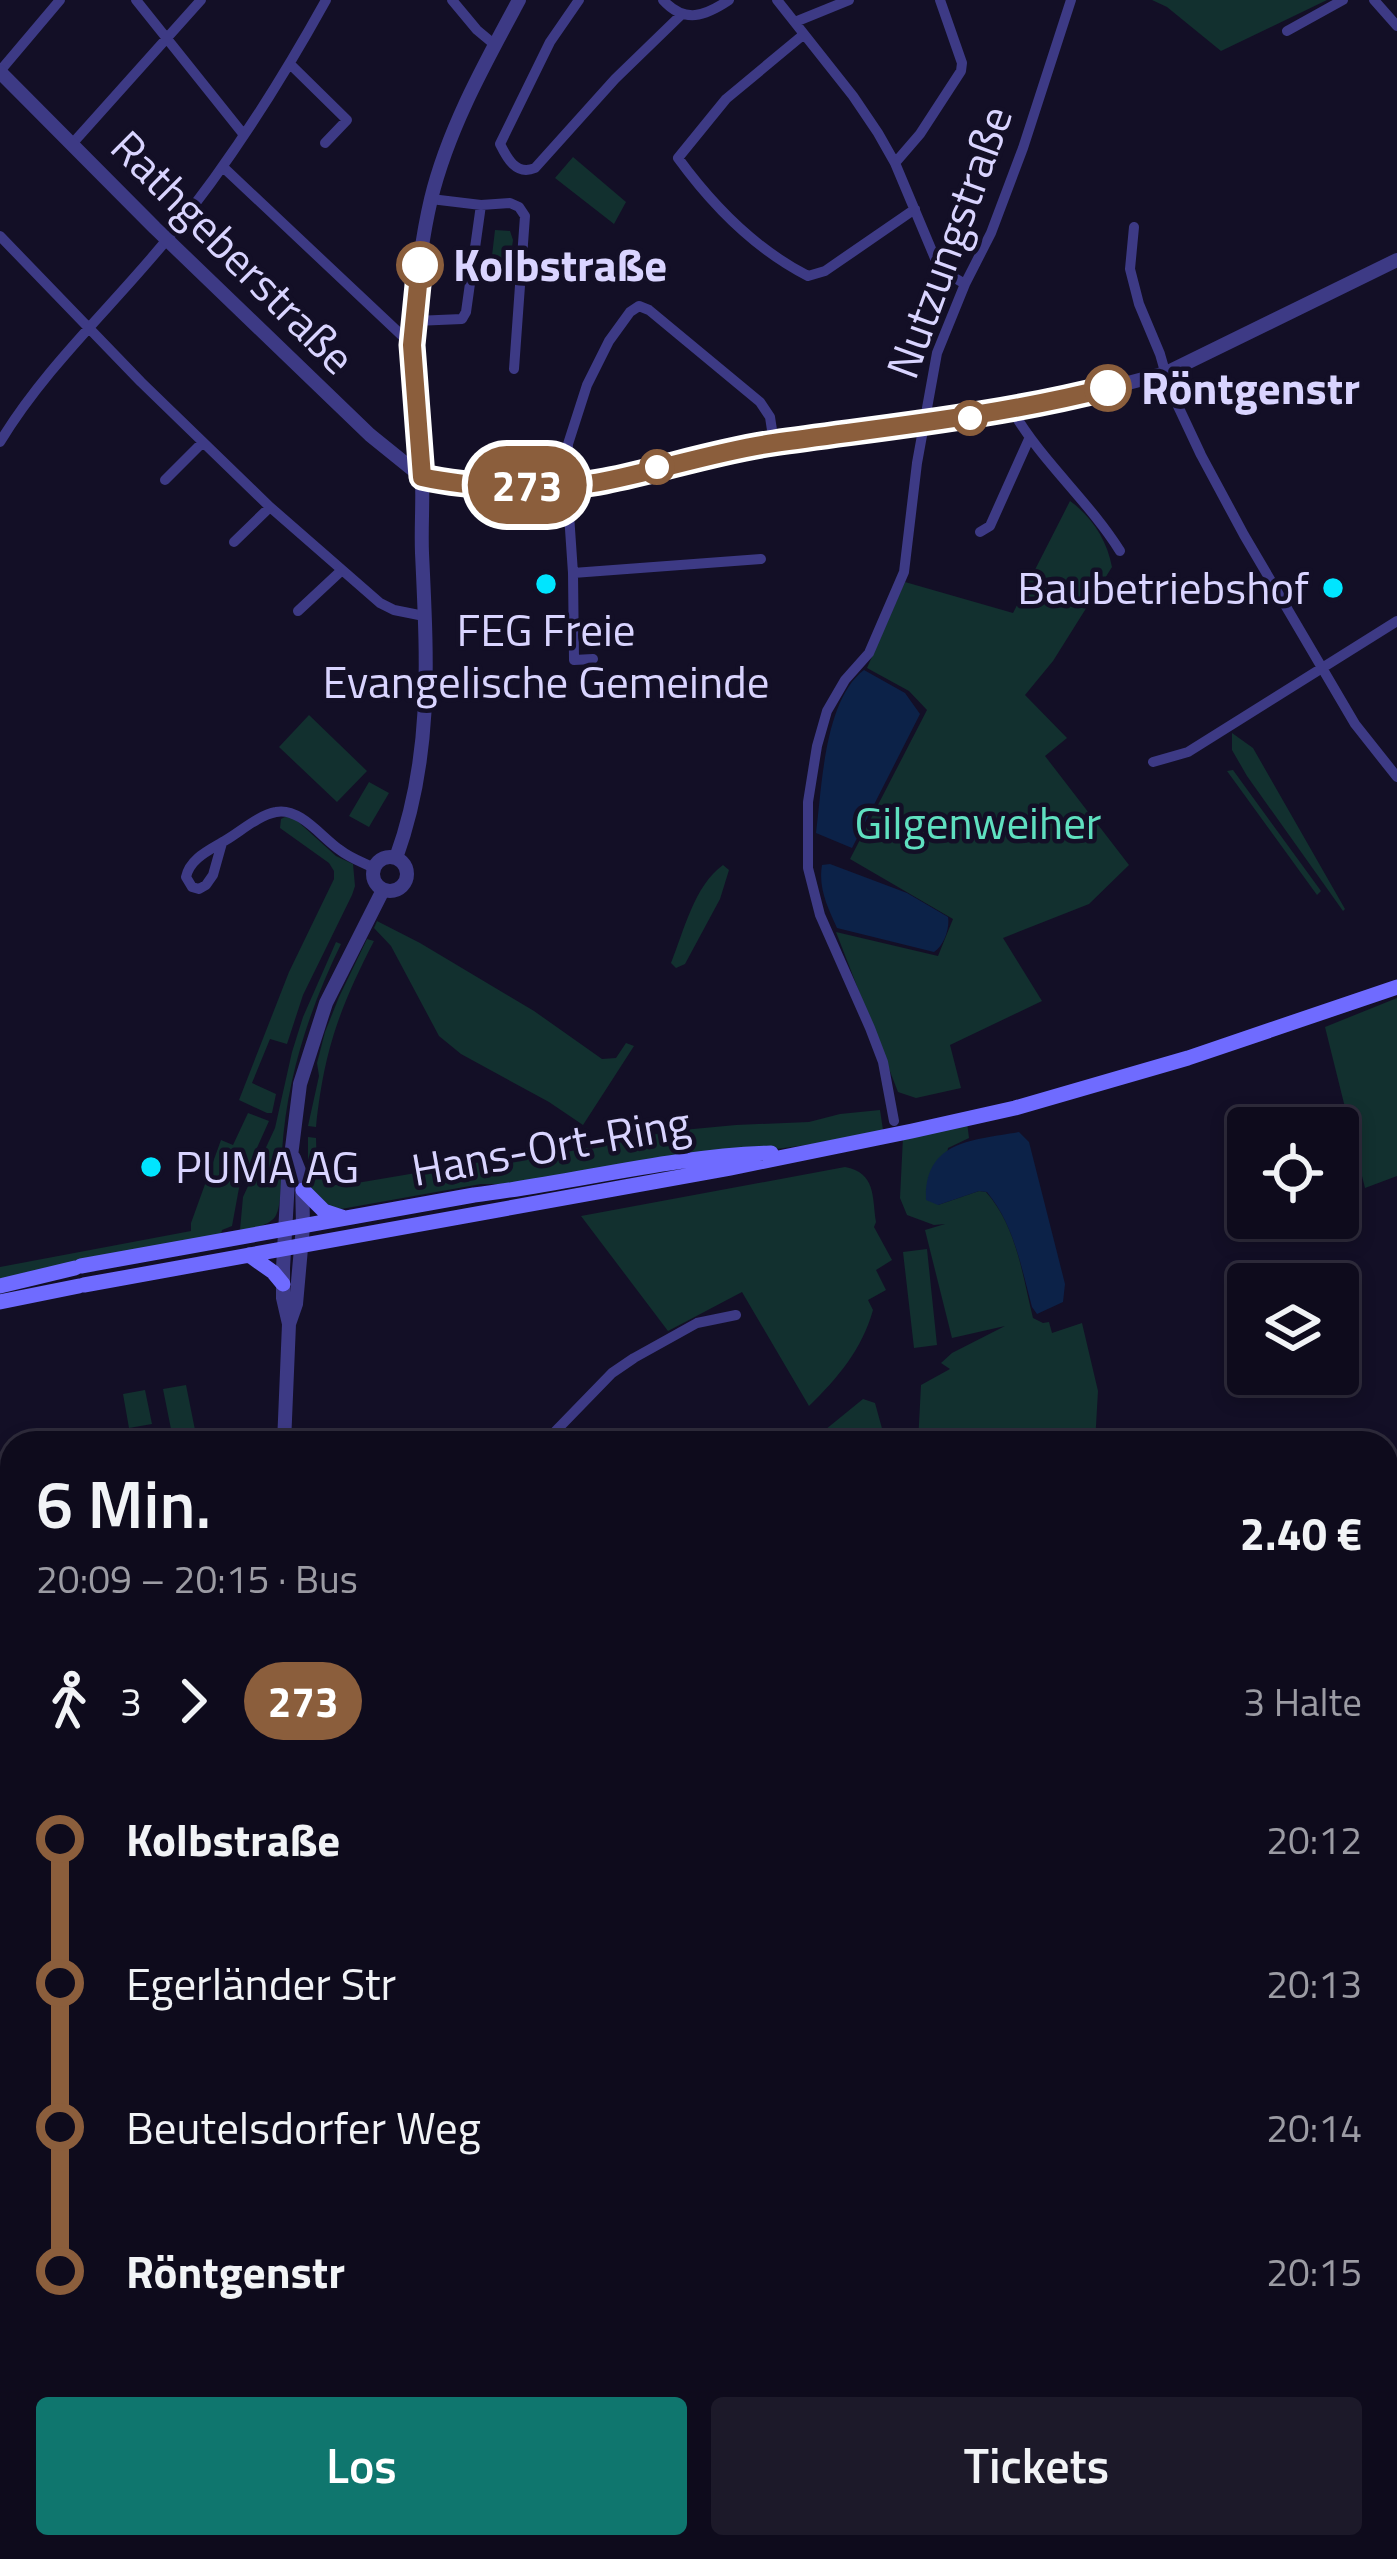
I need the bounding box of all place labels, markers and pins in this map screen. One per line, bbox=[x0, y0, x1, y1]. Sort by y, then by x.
place label: Kolbstraße bbox=[453, 230, 667, 298]
marker: Kolbstraße bbox=[398, 243, 442, 287]
place label: Röntgenstr bbox=[1141, 353, 1360, 421]
marker: Röntgenstr bbox=[1086, 366, 1130, 410]
unlabelled marker bbox=[954, 402, 986, 434]
unlabelled marker bbox=[641, 451, 673, 483]
place label: Baubetriebshof bbox=[1017, 553, 1309, 621]
marker: FEG Freie Evangelische Gemeinde bbox=[533, 571, 559, 597]
marker: Baubetriebshof bbox=[1320, 575, 1346, 601]
place label: FEG Freie Evangelische Gemeinde bbox=[322, 595, 770, 715]
place label: PUMA AG bbox=[175, 1132, 359, 1200]
marker: PUMA AG bbox=[138, 1154, 164, 1180]

